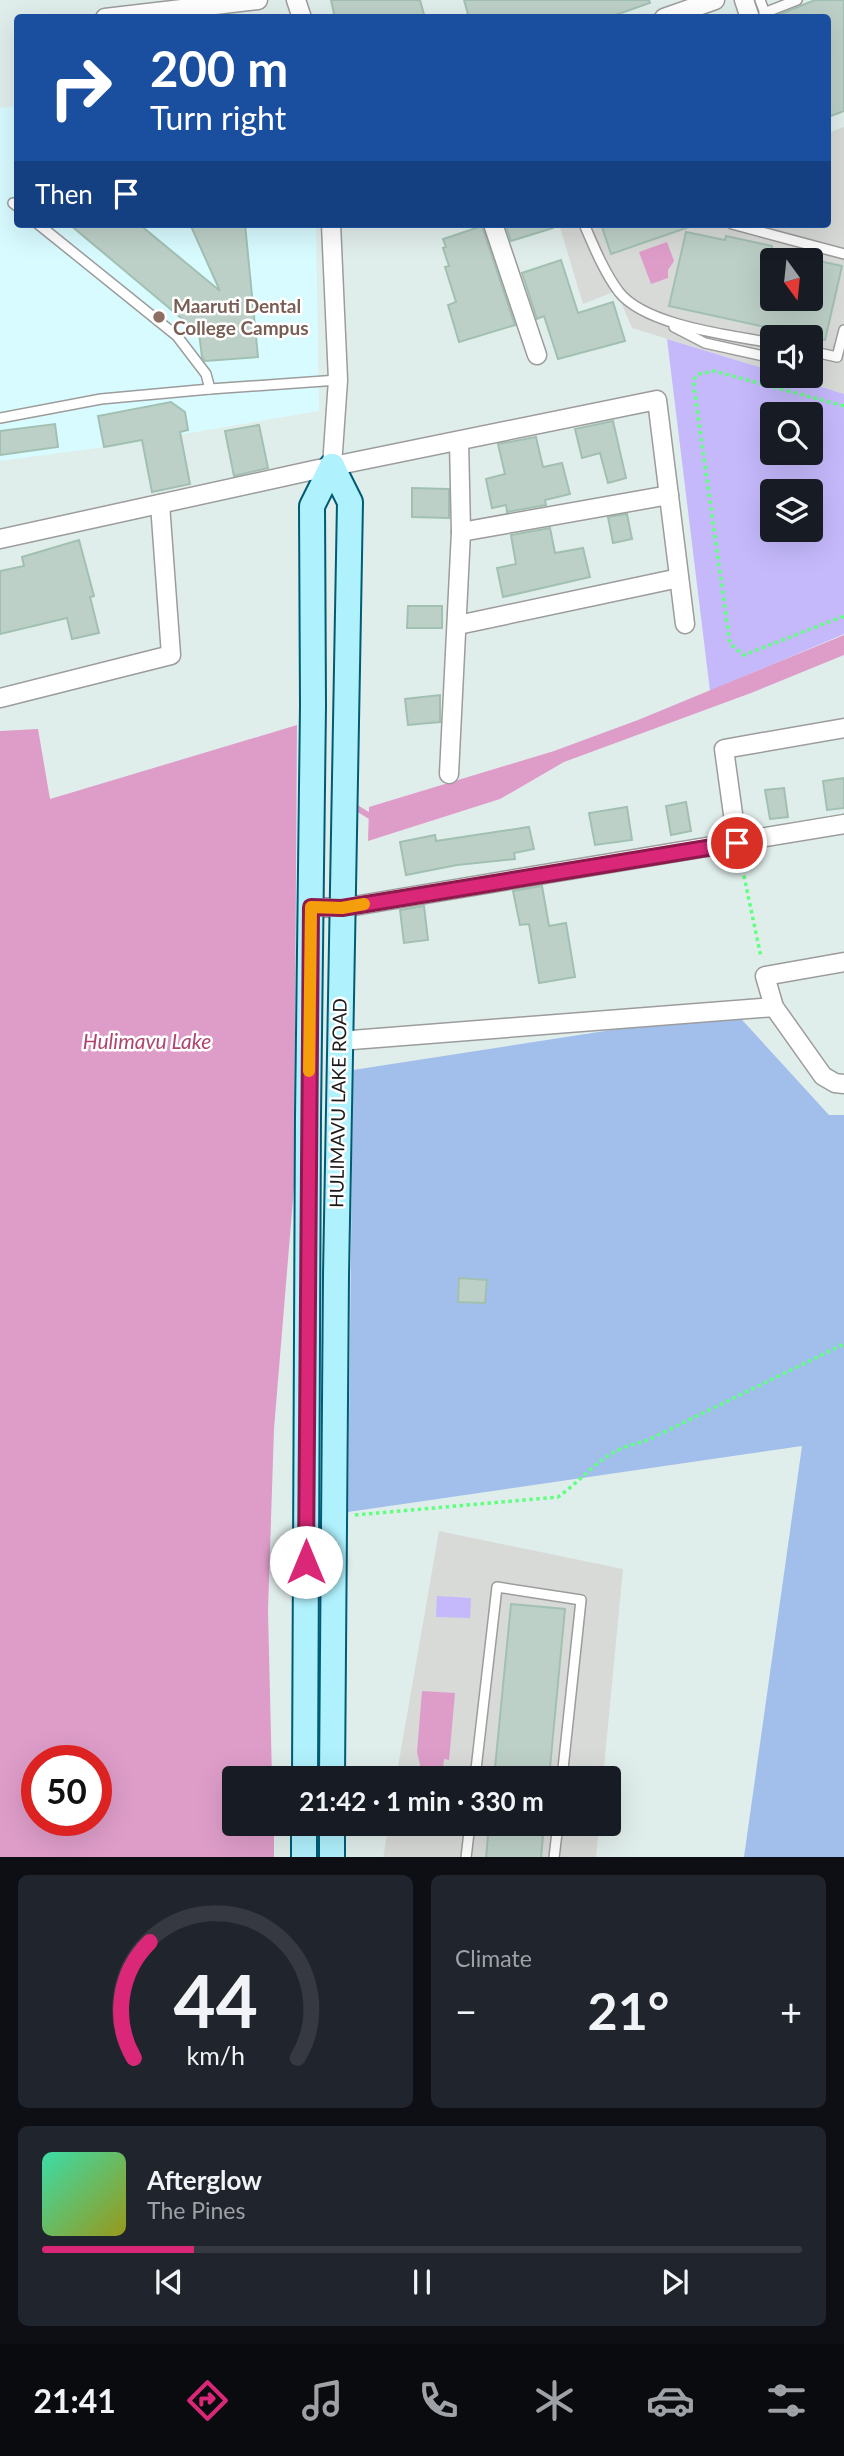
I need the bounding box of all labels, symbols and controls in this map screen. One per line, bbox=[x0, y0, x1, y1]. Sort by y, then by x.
text: 200 m bbox=[150, 39, 288, 97]
icon: right bbox=[35, 42, 126, 133]
text: Turn right bbox=[150, 98, 286, 137]
icon: arrive bbox=[107, 175, 145, 213]
text: Then bbox=[35, 178, 93, 210]
north arrow bbox=[760, 248, 822, 312]
map controls bbox=[760, 248, 823, 542]
place label: Maaruti Dental College Campus bbox=[173, 294, 308, 339]
marker: Maaruti Dental College Campus bbox=[151, 309, 167, 325]
button: sound bbox=[760, 325, 823, 388]
button: search bbox=[760, 402, 823, 465]
button: layers bbox=[760, 479, 823, 542]
pin bbox=[707, 813, 767, 873]
icon: arrive bbox=[718, 824, 756, 862]
street label: HULIMAVU LAKE ROAD bbox=[324, 998, 351, 1208]
water label: Hulimavu Lake bbox=[83, 1028, 211, 1053]
position arrow bbox=[269, 1525, 343, 1599]
speed limit sign: 50 bbox=[21, 1745, 112, 1836]
text: 21:42 · 1 min · 330 m bbox=[299, 1785, 544, 1817]
text: Climate bbox=[455, 1944, 532, 1972]
text: 44 bbox=[173, 1956, 258, 2044]
text: 21° bbox=[588, 1979, 669, 2041]
text: − bbox=[455, 1988, 477, 2034]
text: + bbox=[780, 1988, 802, 2034]
text: km/h bbox=[186, 2039, 245, 2069]
text: Afterglow bbox=[147, 2164, 262, 2196]
text: The Pines bbox=[147, 2196, 245, 2224]
icon: previous bbox=[150, 2263, 188, 2301]
icon: pause bbox=[403, 2263, 441, 2301]
icon: next bbox=[656, 2263, 694, 2301]
icon: directions bbox=[183, 2376, 232, 2425]
icon: music bbox=[298, 2376, 347, 2425]
icon: phone bbox=[414, 2376, 463, 2425]
icon: climate bbox=[530, 2376, 579, 2425]
icon: car bbox=[646, 2376, 695, 2425]
icon: filters bbox=[762, 2376, 811, 2425]
text: 21:41 bbox=[33, 2381, 116, 2420]

